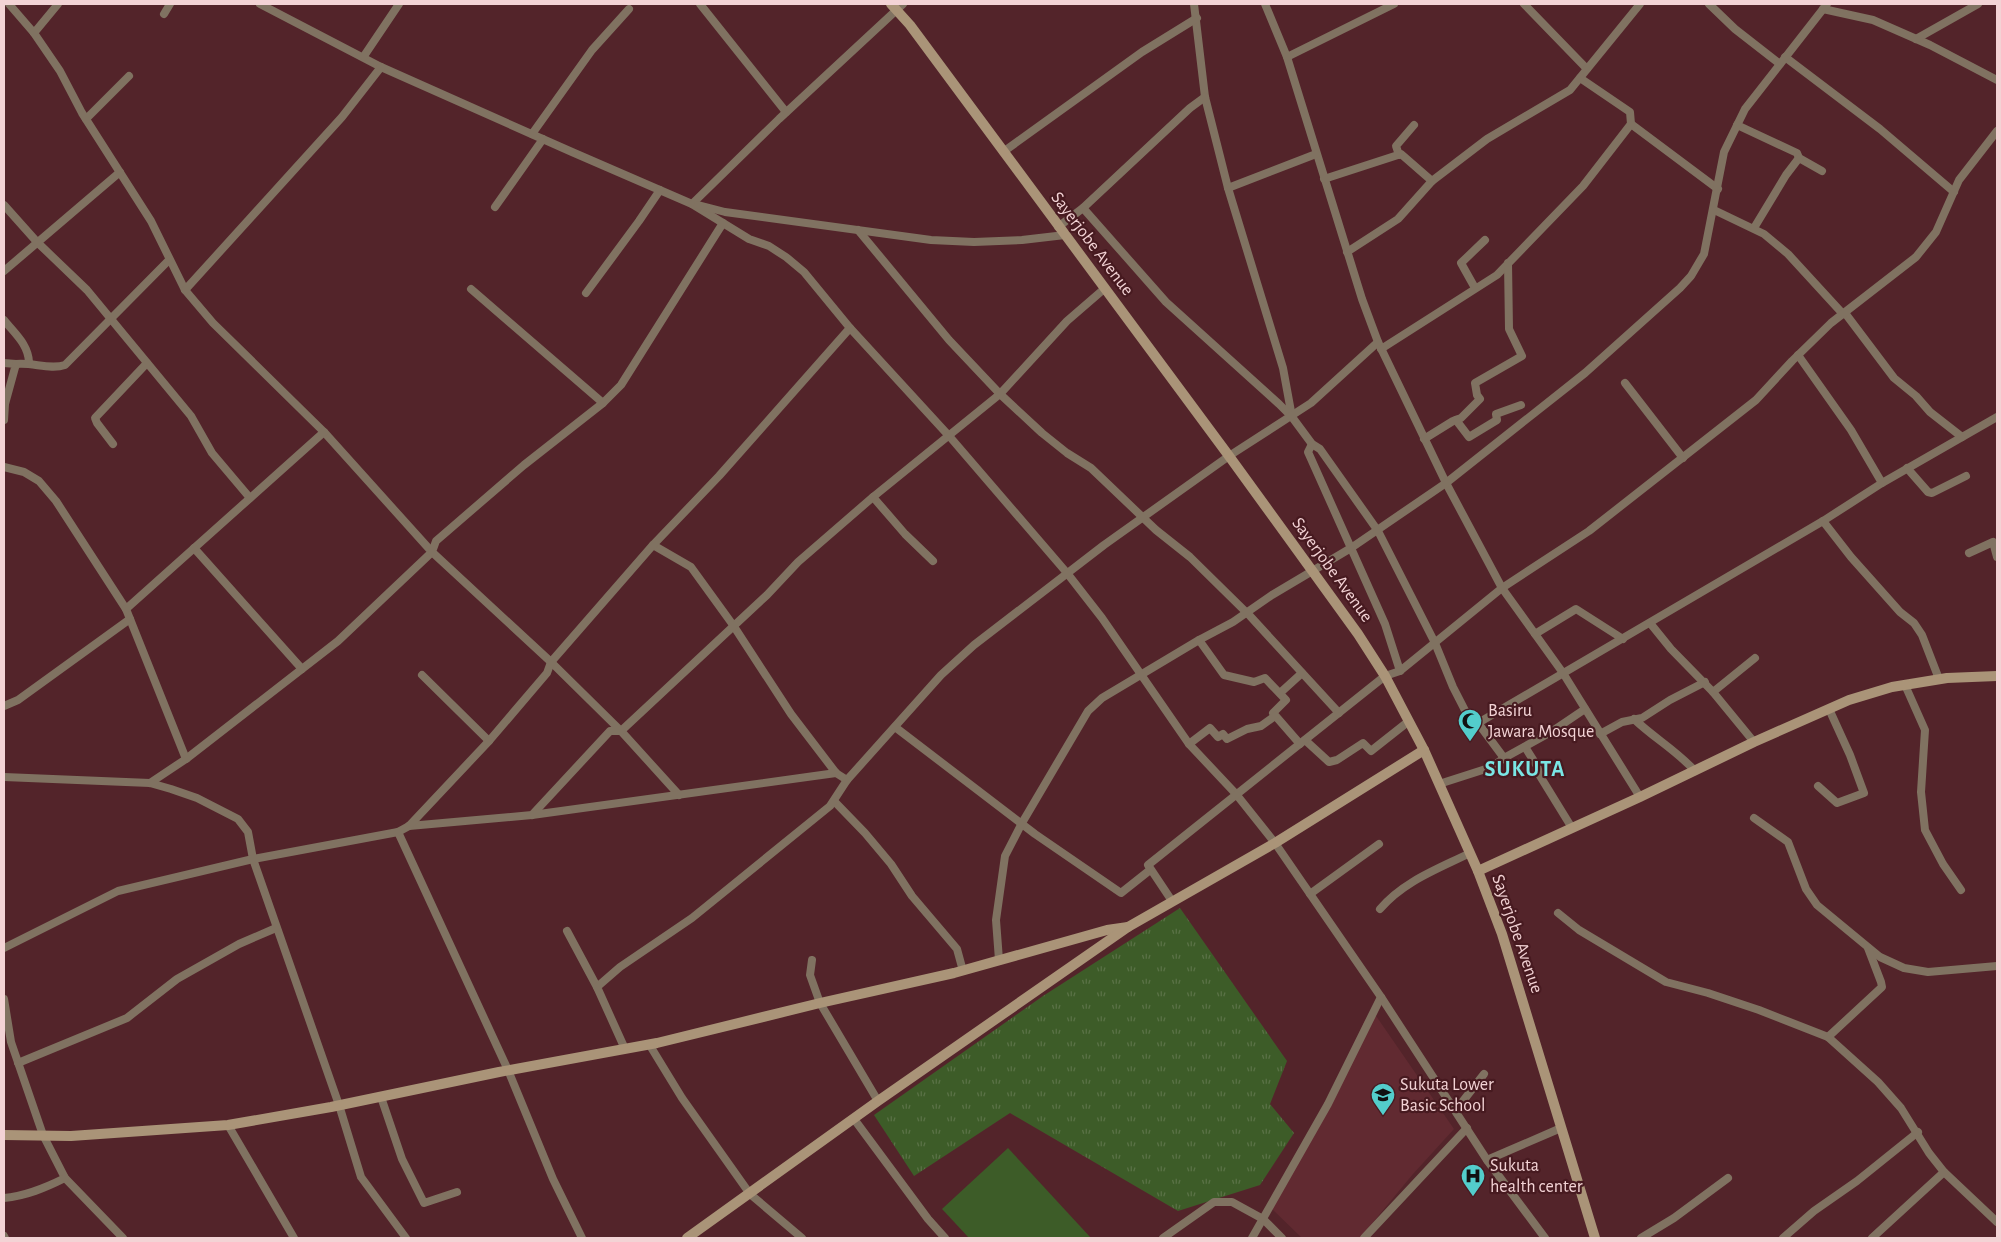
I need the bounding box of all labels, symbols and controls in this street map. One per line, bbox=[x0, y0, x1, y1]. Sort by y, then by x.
street label: Sayerjobe Avenue bbox=[1047, 189, 1137, 299]
street label: Sayerjobe Avenue bbox=[1288, 514, 1376, 626]
place label: Basiru Jawara Mosque bbox=[1488, 702, 1594, 741]
mosque icon: Basiru Jawara Mosque bbox=[1457, 708, 1483, 742]
district label: SUKUTA bbox=[1484, 758, 1566, 780]
street label: Sayerjobe Avenue bbox=[1488, 872, 1546, 996]
place label: Sukuta Lower Basic School bbox=[1400, 1076, 1494, 1115]
school or university icon: Sukuta Lower Basic School bbox=[1370, 1082, 1396, 1116]
place label: Sukuta health center bbox=[1490, 1157, 1583, 1196]
hospital icon: Sukuta health center bbox=[1460, 1163, 1486, 1197]

